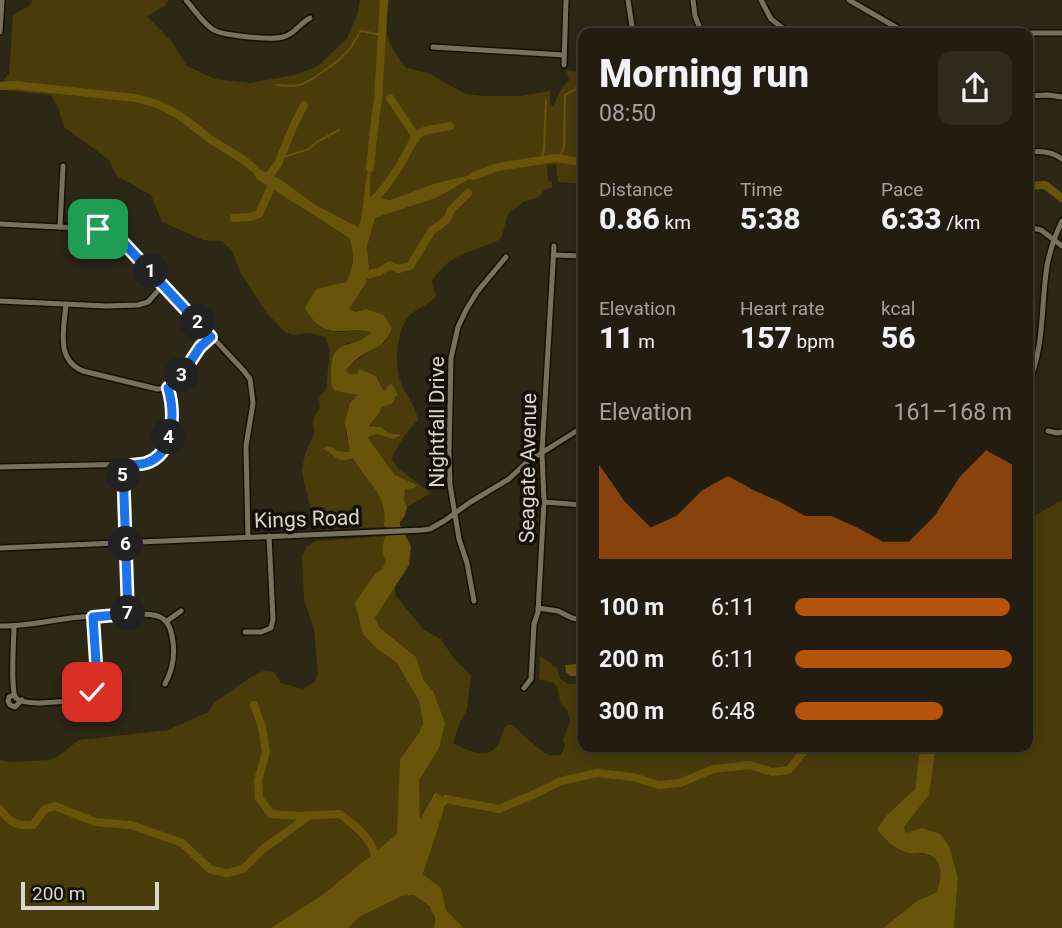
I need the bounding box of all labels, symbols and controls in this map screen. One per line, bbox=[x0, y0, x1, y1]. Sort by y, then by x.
button: share bbox=[938, 51, 1012, 125]
text: Morning run bbox=[599, 52, 809, 96]
text: 08:50 bbox=[599, 100, 656, 127]
text: Distance bbox=[599, 178, 673, 201]
text: Time bbox=[740, 178, 783, 201]
text: Pace bbox=[881, 178, 923, 201]
pin bbox=[68, 199, 128, 259]
text: 0.86 bbox=[599, 201, 660, 236]
text: 5:38 bbox=[740, 201, 801, 236]
text: 6:33 bbox=[881, 201, 942, 236]
icon: arrive bbox=[79, 210, 117, 248]
text: km bbox=[660, 211, 691, 234]
text: /km bbox=[942, 211, 981, 234]
pin: 1 bbox=[134, 254, 168, 288]
text: 1 bbox=[145, 259, 156, 282]
text: Elevation bbox=[599, 297, 676, 320]
text: Heart rate bbox=[740, 297, 825, 320]
text: kcal bbox=[881, 297, 915, 320]
pin: 2 bbox=[180, 304, 216, 340]
text: 2 bbox=[192, 310, 203, 333]
text: 11 bbox=[599, 320, 634, 355]
text: 157 bbox=[740, 320, 792, 355]
text: 56 bbox=[881, 320, 916, 355]
text: m bbox=[634, 330, 655, 353]
text: bpm bbox=[792, 330, 835, 353]
street label: Nightfall Drive bbox=[425, 356, 449, 488]
pin: 3 bbox=[164, 358, 200, 392]
text: 3 bbox=[176, 363, 187, 386]
street label: Seagate Avenue bbox=[515, 393, 541, 543]
text: Elevation bbox=[599, 399, 692, 426]
text: 161–168 m bbox=[893, 399, 1012, 426]
pin: 4 bbox=[152, 420, 186, 454]
text: 4 bbox=[163, 425, 174, 448]
pin: 5 bbox=[106, 458, 140, 492]
text: 5 bbox=[117, 463, 128, 486]
street label: Kings Road bbox=[254, 505, 360, 533]
pin: 6 bbox=[108, 526, 144, 562]
text: 6 bbox=[120, 532, 131, 555]
text: 100 m bbox=[599, 594, 664, 621]
text: 6:11 bbox=[711, 594, 755, 621]
pin: 7 bbox=[110, 596, 146, 630]
text: 7 bbox=[122, 601, 133, 624]
text: 200 m bbox=[599, 646, 664, 673]
text: 6:11 bbox=[711, 646, 755, 673]
pin bbox=[62, 662, 122, 722]
icon: check bbox=[73, 673, 111, 711]
text: 300 m bbox=[599, 698, 664, 725]
text: 6:48 bbox=[711, 698, 755, 725]
scale bar bbox=[21, 879, 159, 911]
text: 200 m bbox=[32, 882, 85, 905]

